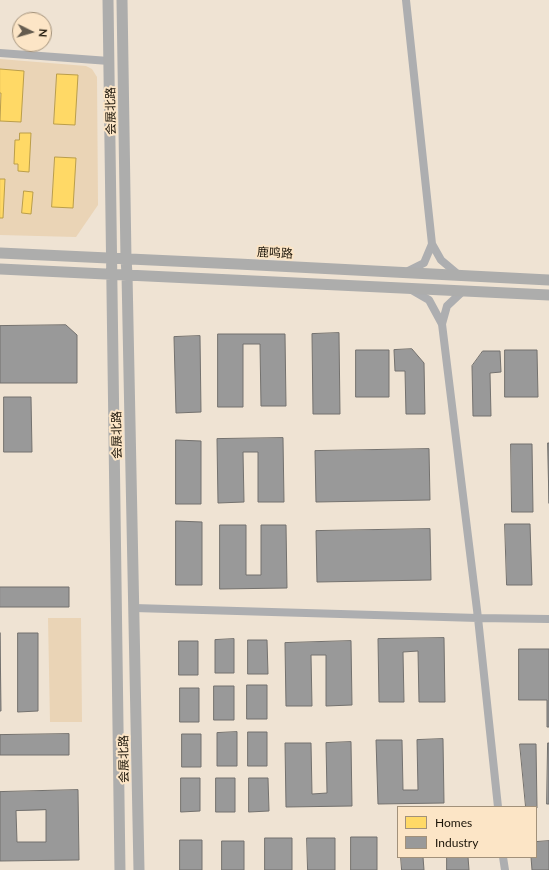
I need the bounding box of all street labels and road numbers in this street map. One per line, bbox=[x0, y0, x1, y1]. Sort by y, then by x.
street label: 会展北路 bbox=[103, 87, 119, 135]
street label: 鹿鸣路 bbox=[257, 245, 293, 261]
street label: 会展北路 bbox=[109, 411, 125, 459]
street label: 会展北路 bbox=[116, 735, 132, 783]

